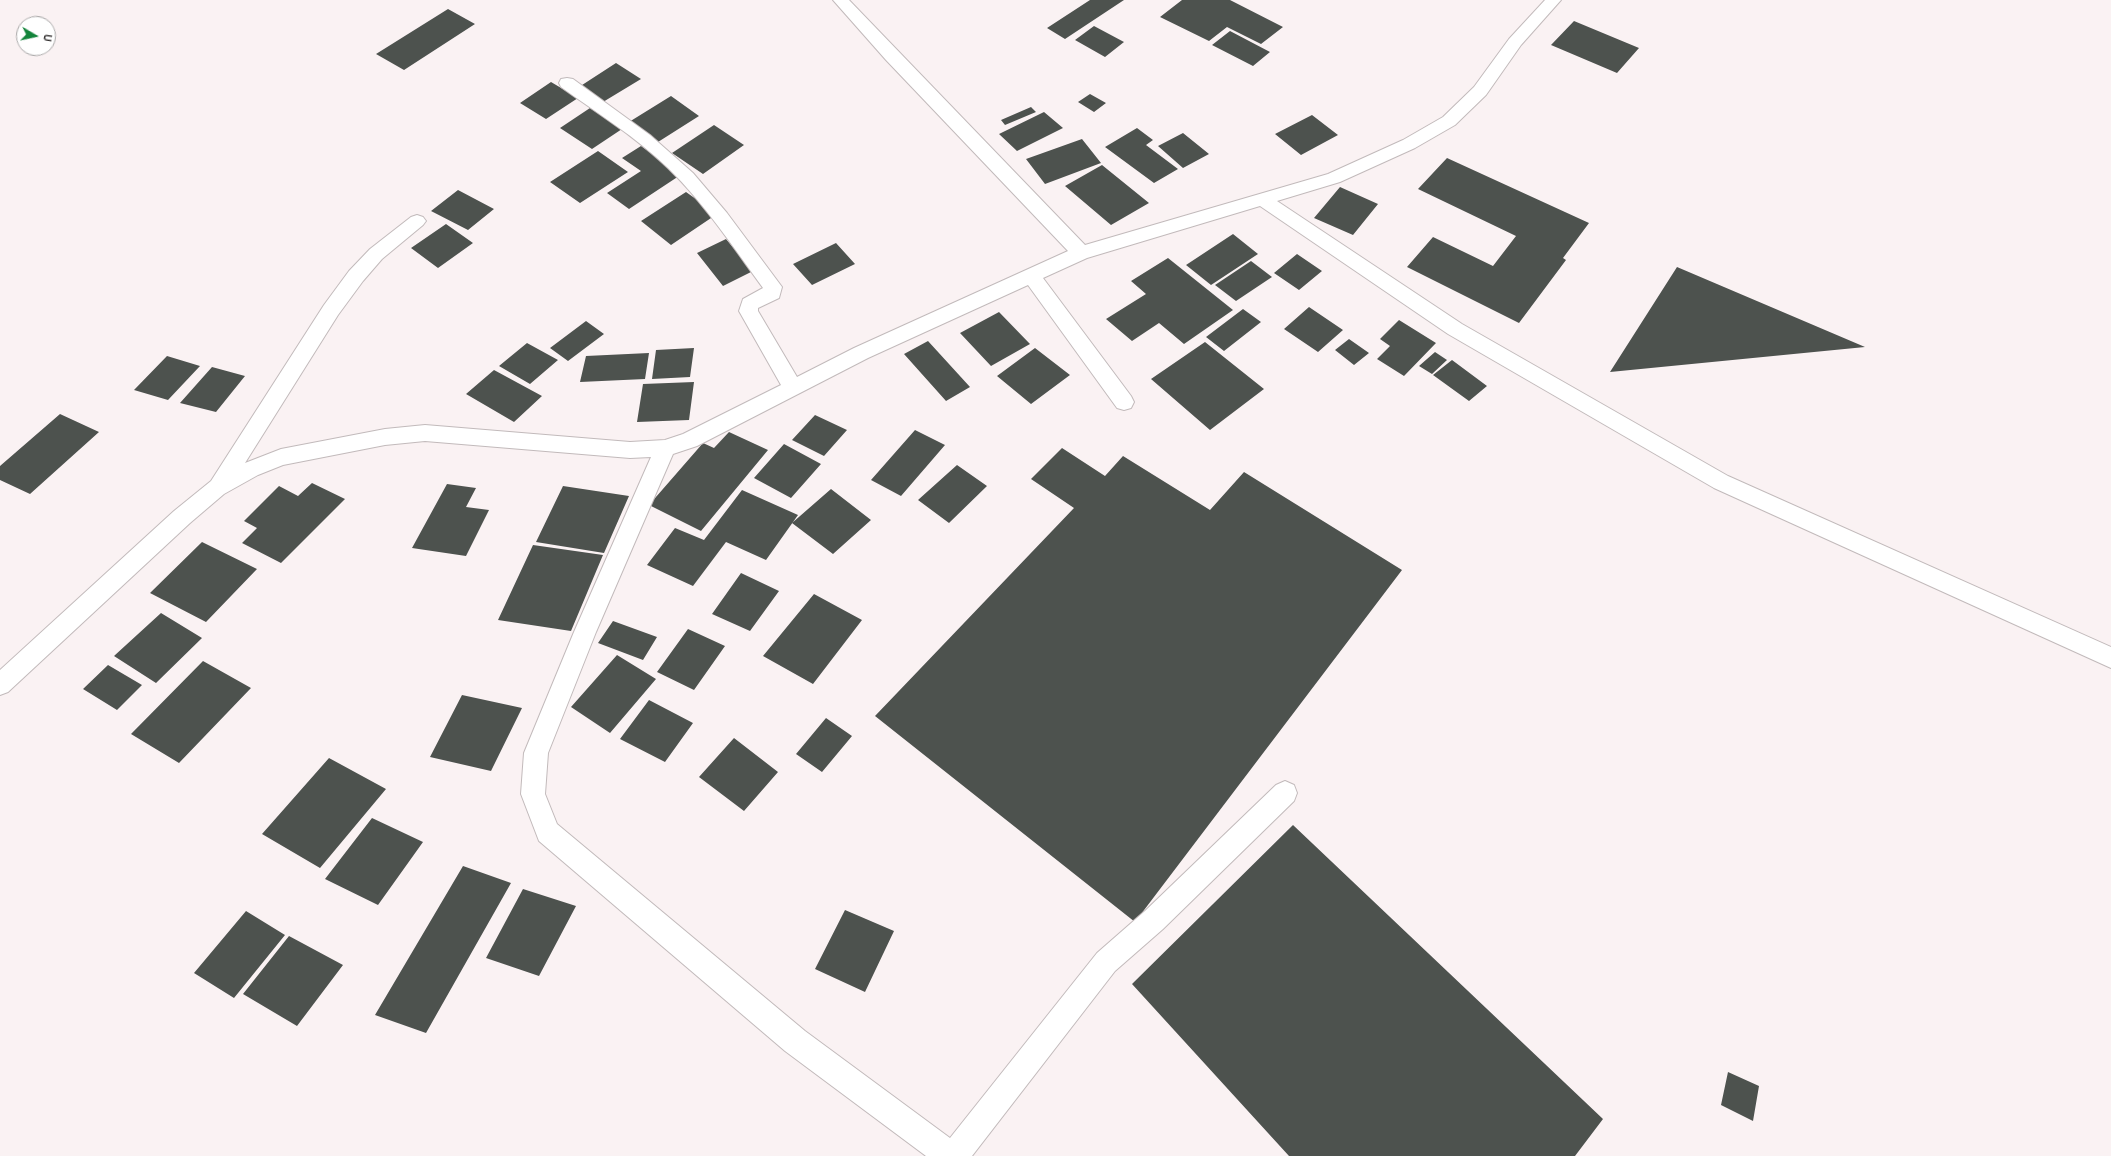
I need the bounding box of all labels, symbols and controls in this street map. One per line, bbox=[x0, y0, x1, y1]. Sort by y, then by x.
north arrow bbox=[16, 16, 56, 56]
text: U bbox=[40, 33, 54, 43]

